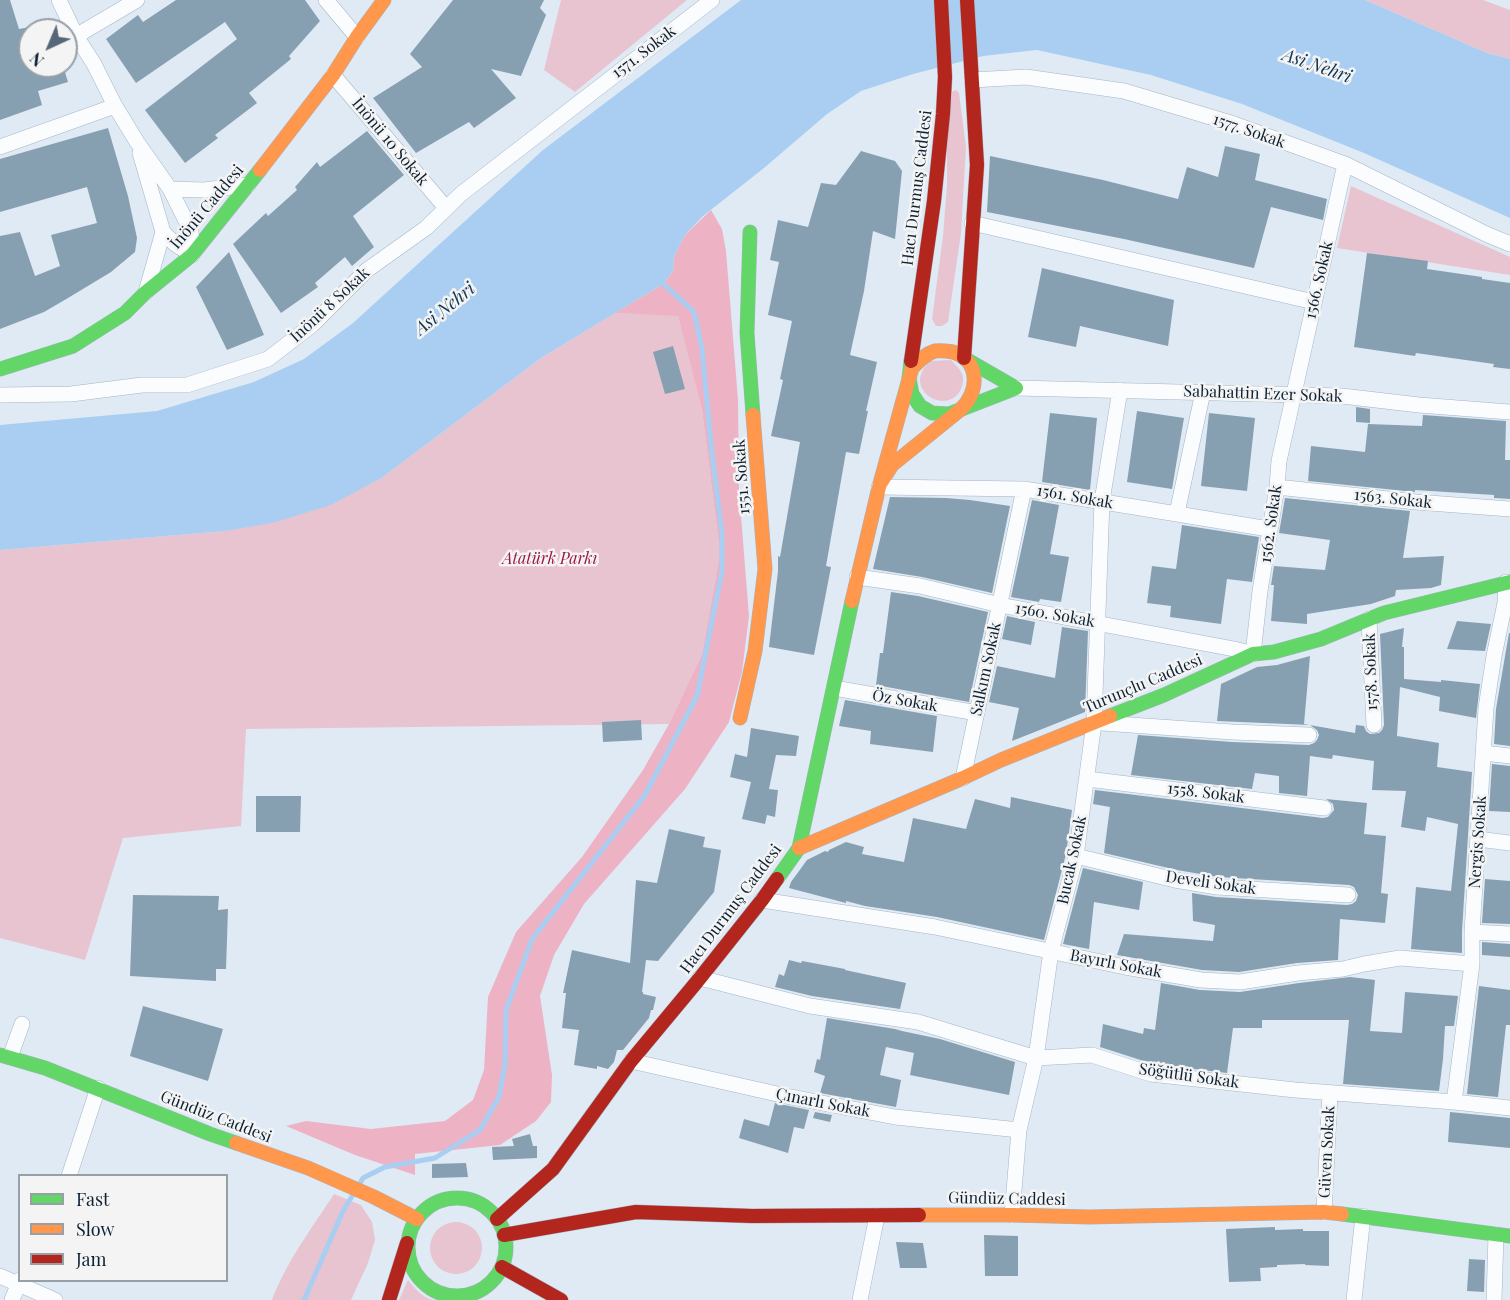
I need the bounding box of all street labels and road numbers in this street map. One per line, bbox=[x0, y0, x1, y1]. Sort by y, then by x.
street label: 1571. Sokak bbox=[608, 22, 680, 82]
street label: İnönü 10 Sokak bbox=[348, 94, 432, 190]
street label: Hacı Durmuş Caddesi bbox=[898, 109, 936, 267]
street label: 1577. Sokak bbox=[1210, 110, 1288, 152]
street label: İnönü Caddesi bbox=[166, 161, 248, 253]
street label: 1566. Sokak bbox=[1301, 239, 1337, 321]
street label: İnönü 8 Sokak bbox=[286, 263, 374, 347]
street label: Sabahattin Ezer Sokak bbox=[1183, 382, 1343, 406]
street label: 1551. Sokak bbox=[730, 439, 754, 515]
street label: 1561. Sokak bbox=[1035, 481, 1115, 513]
street label: 1562. Sokak bbox=[1256, 484, 1286, 564]
street label: 1563. Sokak bbox=[1353, 485, 1433, 513]
street label: 1560. Sokak bbox=[1013, 599, 1097, 631]
street label: Salkım Sokak bbox=[967, 620, 1005, 718]
street label: 1578. Sokak bbox=[1360, 633, 1382, 711]
street label: Turunçlu Caddesi bbox=[1081, 650, 1205, 718]
street label: Öz Sokak bbox=[871, 686, 939, 716]
street label: 1558. Sokak bbox=[1166, 779, 1246, 807]
street label: Nergis Sokak bbox=[1465, 795, 1491, 889]
street label: Bucak Sokak bbox=[1053, 814, 1091, 906]
street label: Hacı Durmuş Caddesi bbox=[676, 841, 786, 977]
street label: Develi Sokak bbox=[1164, 867, 1258, 899]
street label: Bayırlı Sokak bbox=[1068, 946, 1164, 982]
street label: Söğütlü Sokak bbox=[1137, 1059, 1241, 1093]
street label: Çınarlı Sokak bbox=[774, 1084, 872, 1122]
street label: Gündüz Caddesi bbox=[158, 1087, 274, 1147]
street label: Güven Sokak bbox=[1315, 1105, 1339, 1199]
street label: Gündüz Caddesi bbox=[948, 1188, 1066, 1210]

